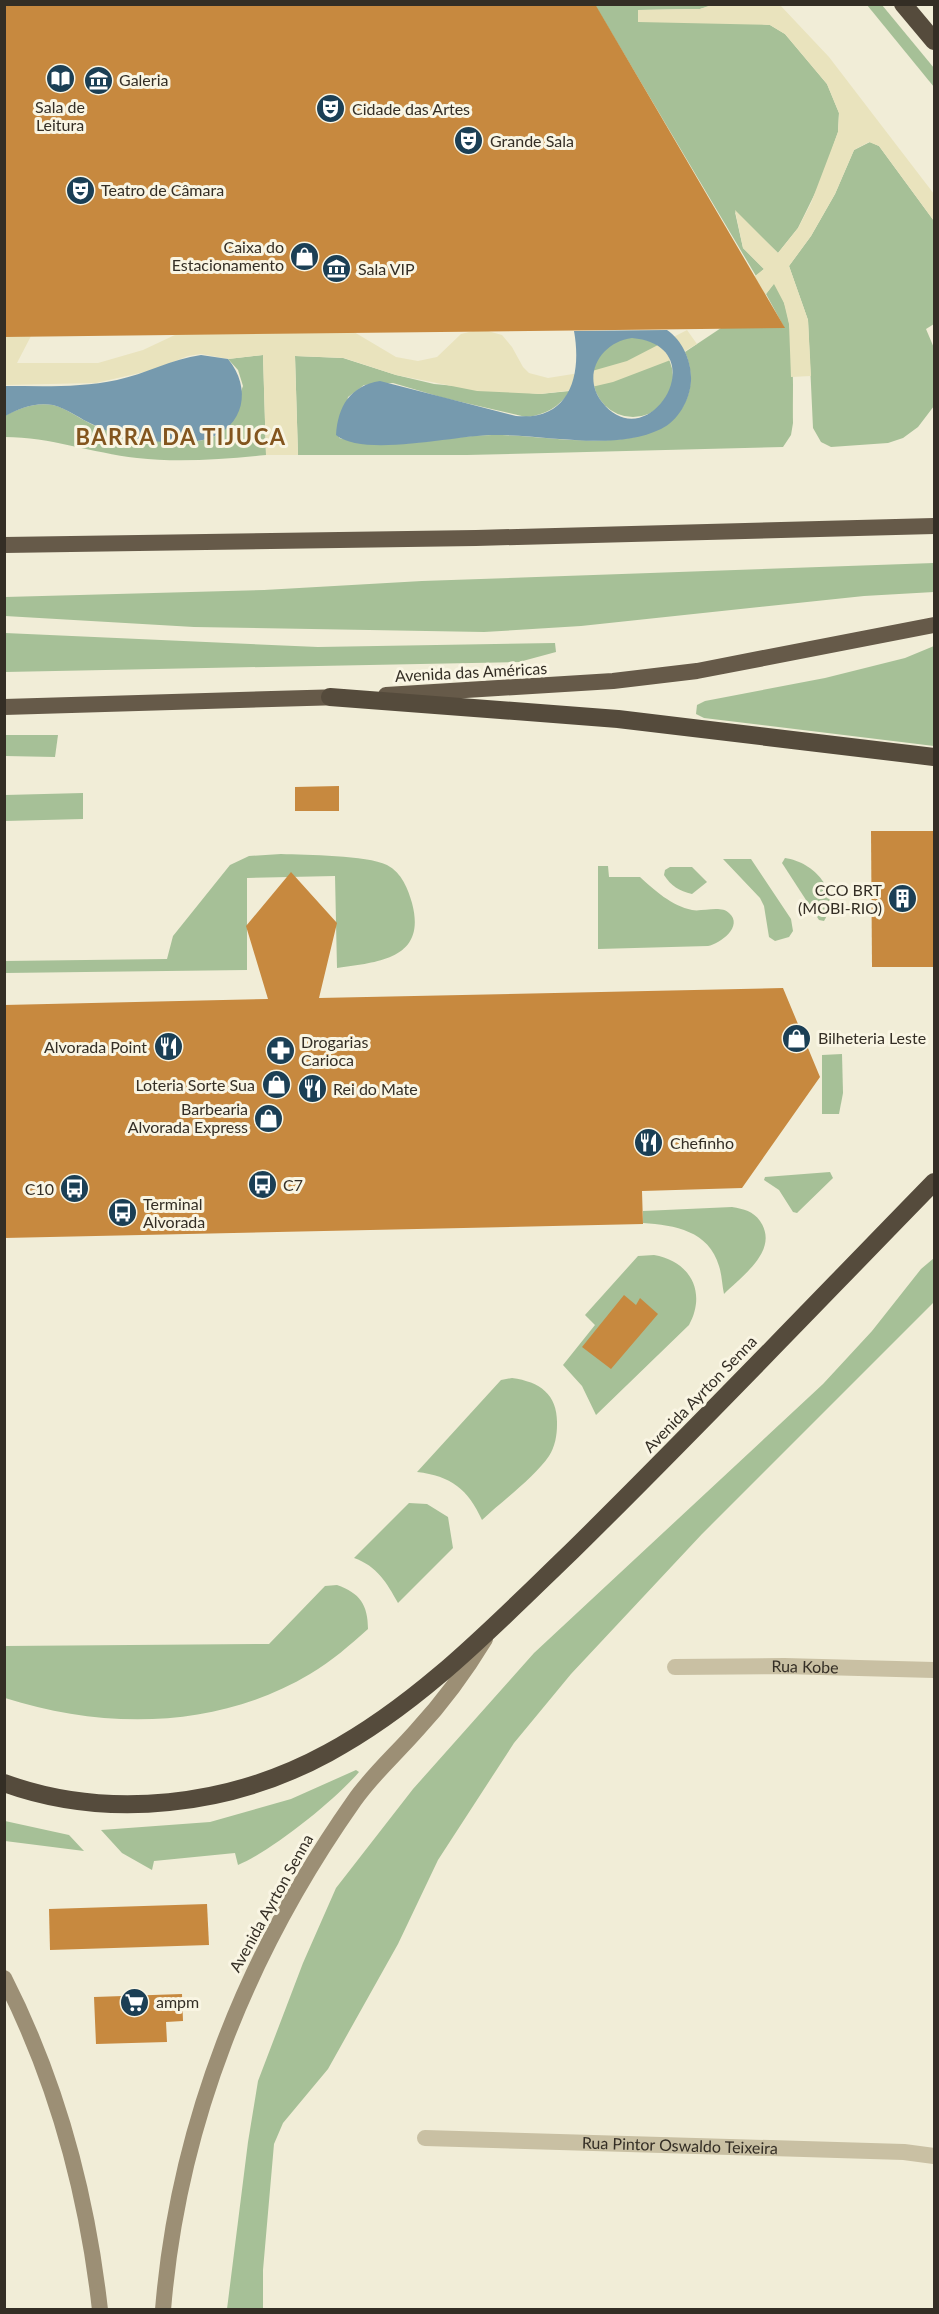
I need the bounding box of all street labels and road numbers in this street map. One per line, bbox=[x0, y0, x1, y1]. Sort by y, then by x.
street label: Avenida das Américas bbox=[394, 658, 548, 685]
street label: Avenida Ayrton Senna bbox=[639, 1331, 760, 1456]
street label: Rua Kobe bbox=[771, 1656, 839, 1676]
street label: Avenida Ayrton Senna bbox=[225, 1830, 316, 1975]
street label: Rua Pintor Oswaldo Teixeira bbox=[582, 2133, 778, 2157]

